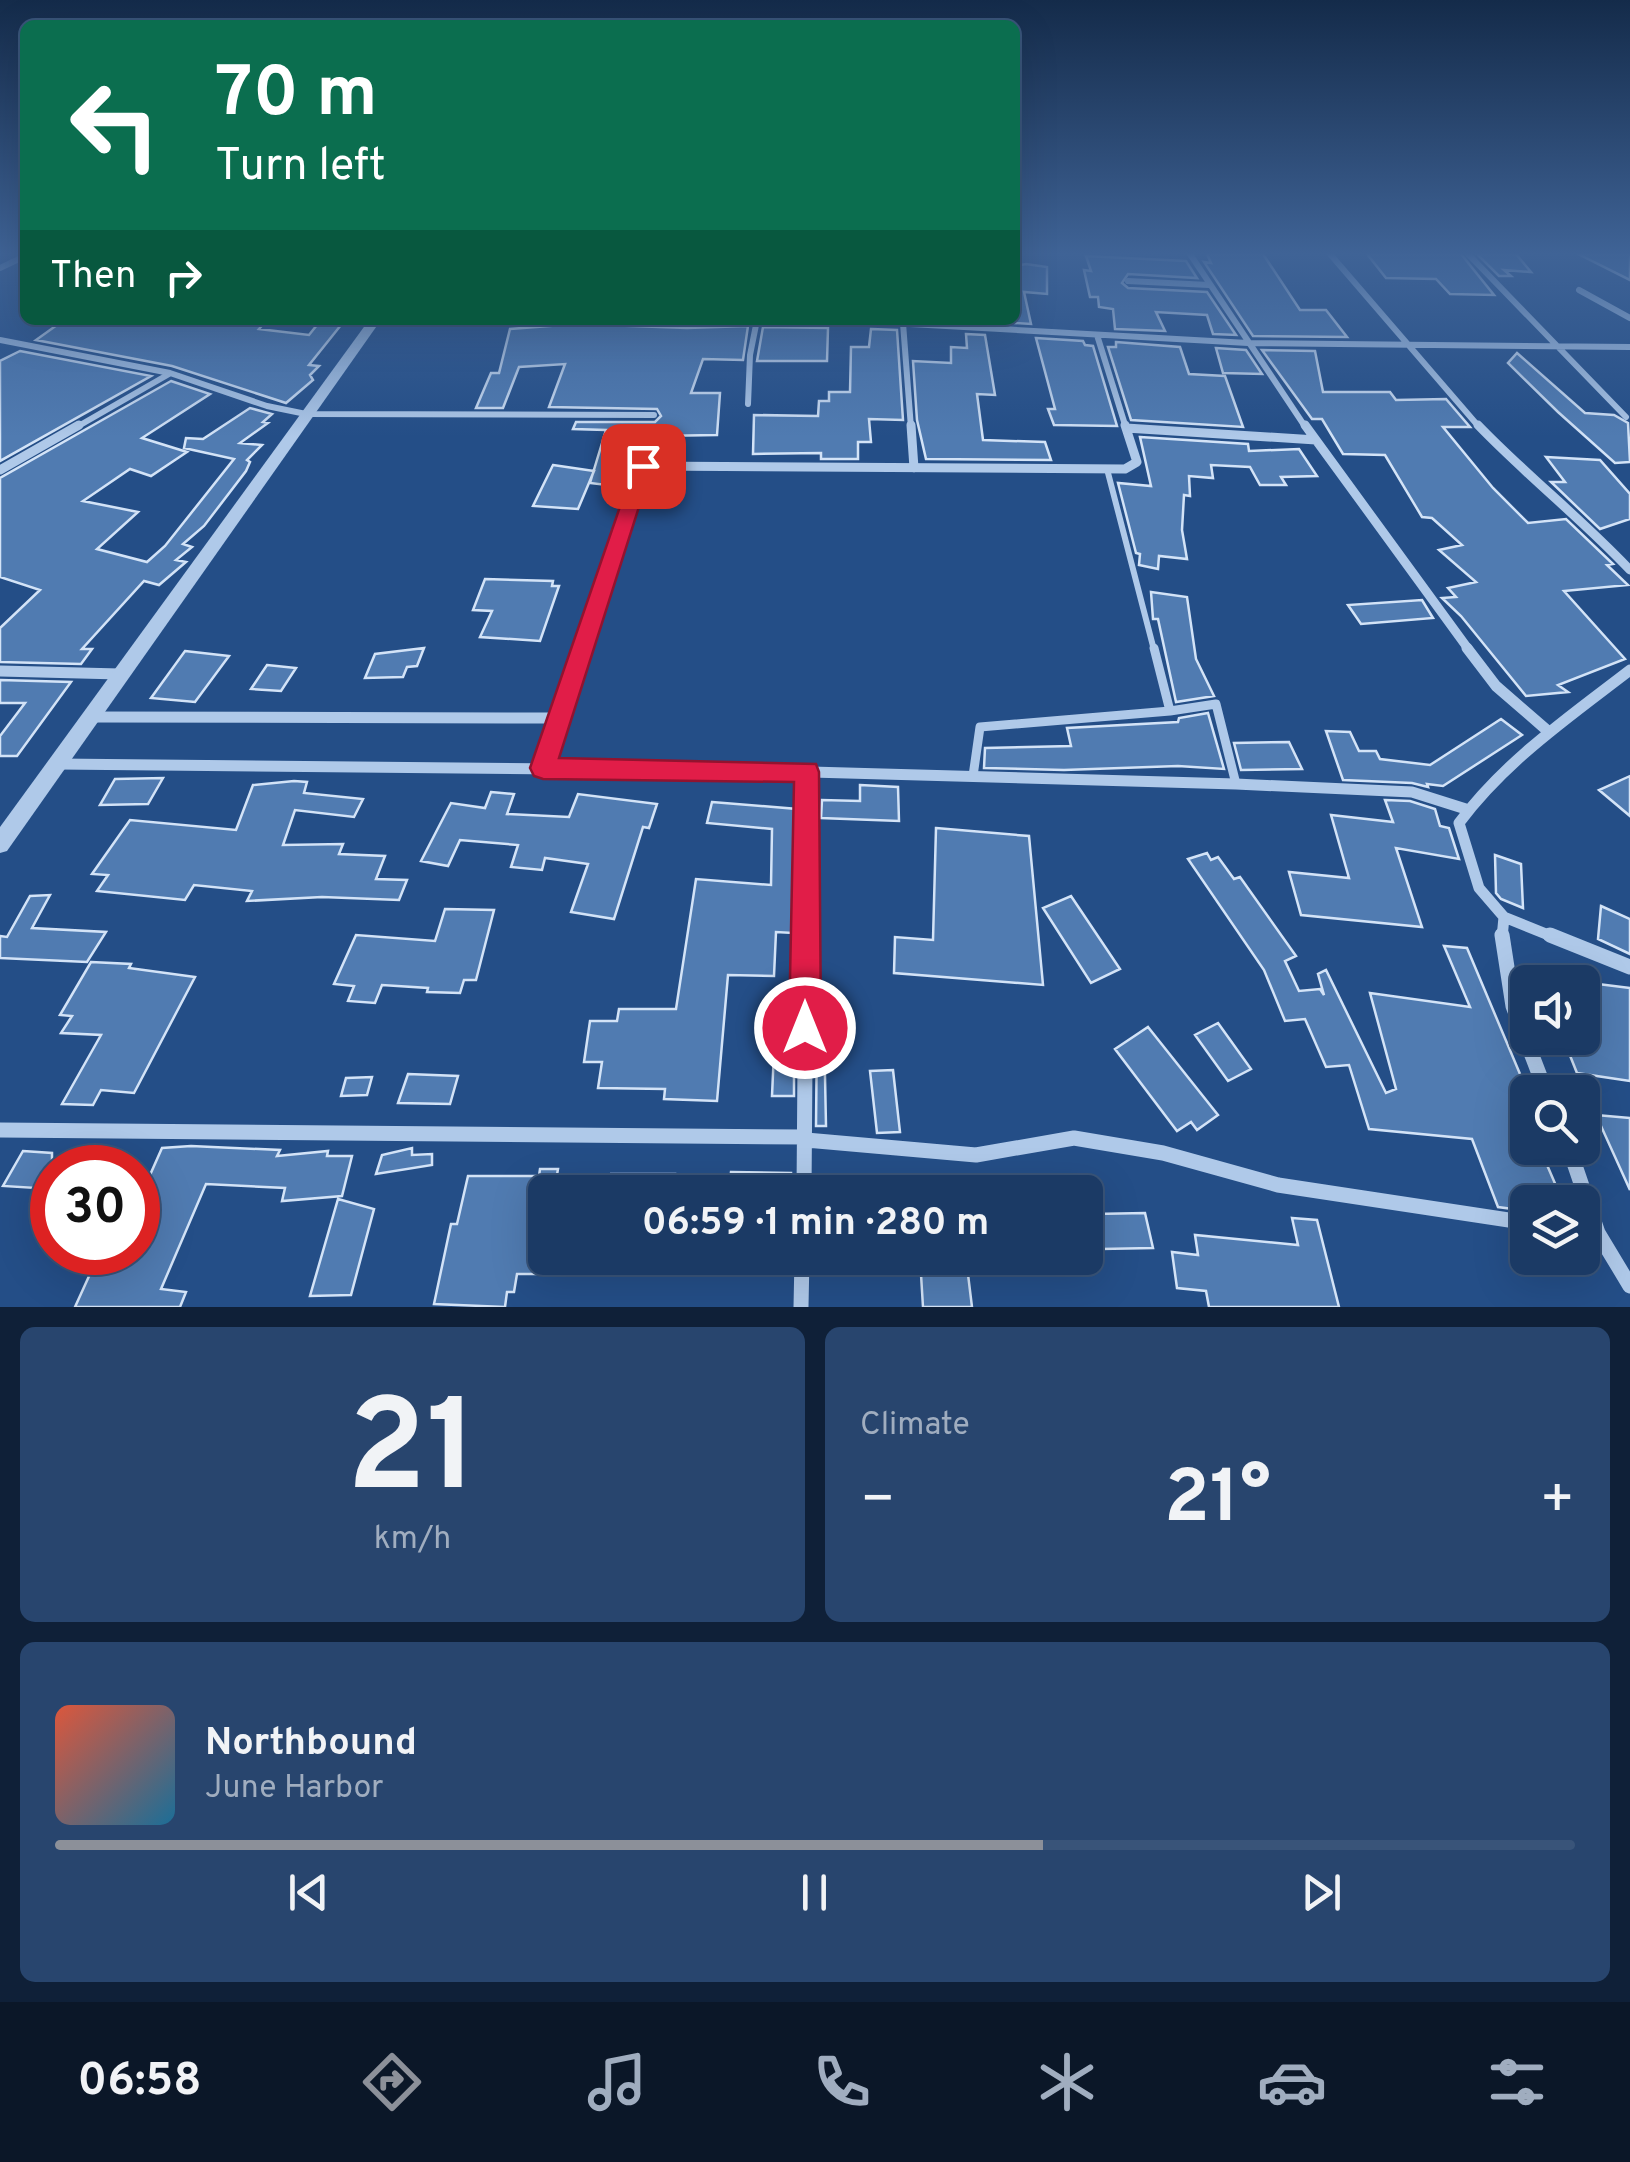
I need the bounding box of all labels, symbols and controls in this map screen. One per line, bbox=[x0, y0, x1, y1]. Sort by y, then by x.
text: 70 m bbox=[215, 52, 378, 141]
icon: left bbox=[50, 60, 180, 190]
text: Turn left bbox=[215, 139, 386, 196]
icon: right bbox=[156, 250, 211, 305]
text: Then bbox=[50, 253, 136, 302]
pin bbox=[601, 424, 686, 509]
icon: arrive bbox=[616, 439, 671, 494]
map controls bbox=[1510, 965, 1600, 1275]
button: sound bbox=[1510, 965, 1600, 1055]
position arrow bbox=[753, 976, 857, 1080]
button: search bbox=[1510, 1075, 1600, 1165]
speed limit sign: 30 bbox=[30, 1145, 160, 1275]
button: layers bbox=[1510, 1185, 1600, 1275]
text: 06:59 · 1 min · 280 m bbox=[642, 1200, 989, 1249]
text: 21 bbox=[347, 1372, 478, 1537]
text: Climate bbox=[860, 1406, 970, 1446]
text: 21° bbox=[1164, 1454, 1271, 1549]
text: − bbox=[860, 1467, 895, 1537]
text: + bbox=[1540, 1467, 1575, 1537]
text: km/h bbox=[374, 1520, 451, 1560]
text: Northbound bbox=[205, 1720, 417, 1769]
text: June Harbor bbox=[205, 1769, 384, 1809]
icon: previous bbox=[281, 1865, 336, 1920]
icon: pause bbox=[787, 1865, 842, 1920]
icon: next bbox=[1294, 1865, 1349, 1920]
icon: directions bbox=[357, 2047, 427, 2117]
icon: music bbox=[582, 2047, 652, 2117]
icon: phone bbox=[807, 2047, 877, 2117]
icon: climate bbox=[1032, 2047, 1102, 2117]
icon: car bbox=[1257, 2047, 1327, 2117]
icon: filters bbox=[1482, 2047, 1552, 2117]
text: 06:58 bbox=[78, 2054, 202, 2111]

